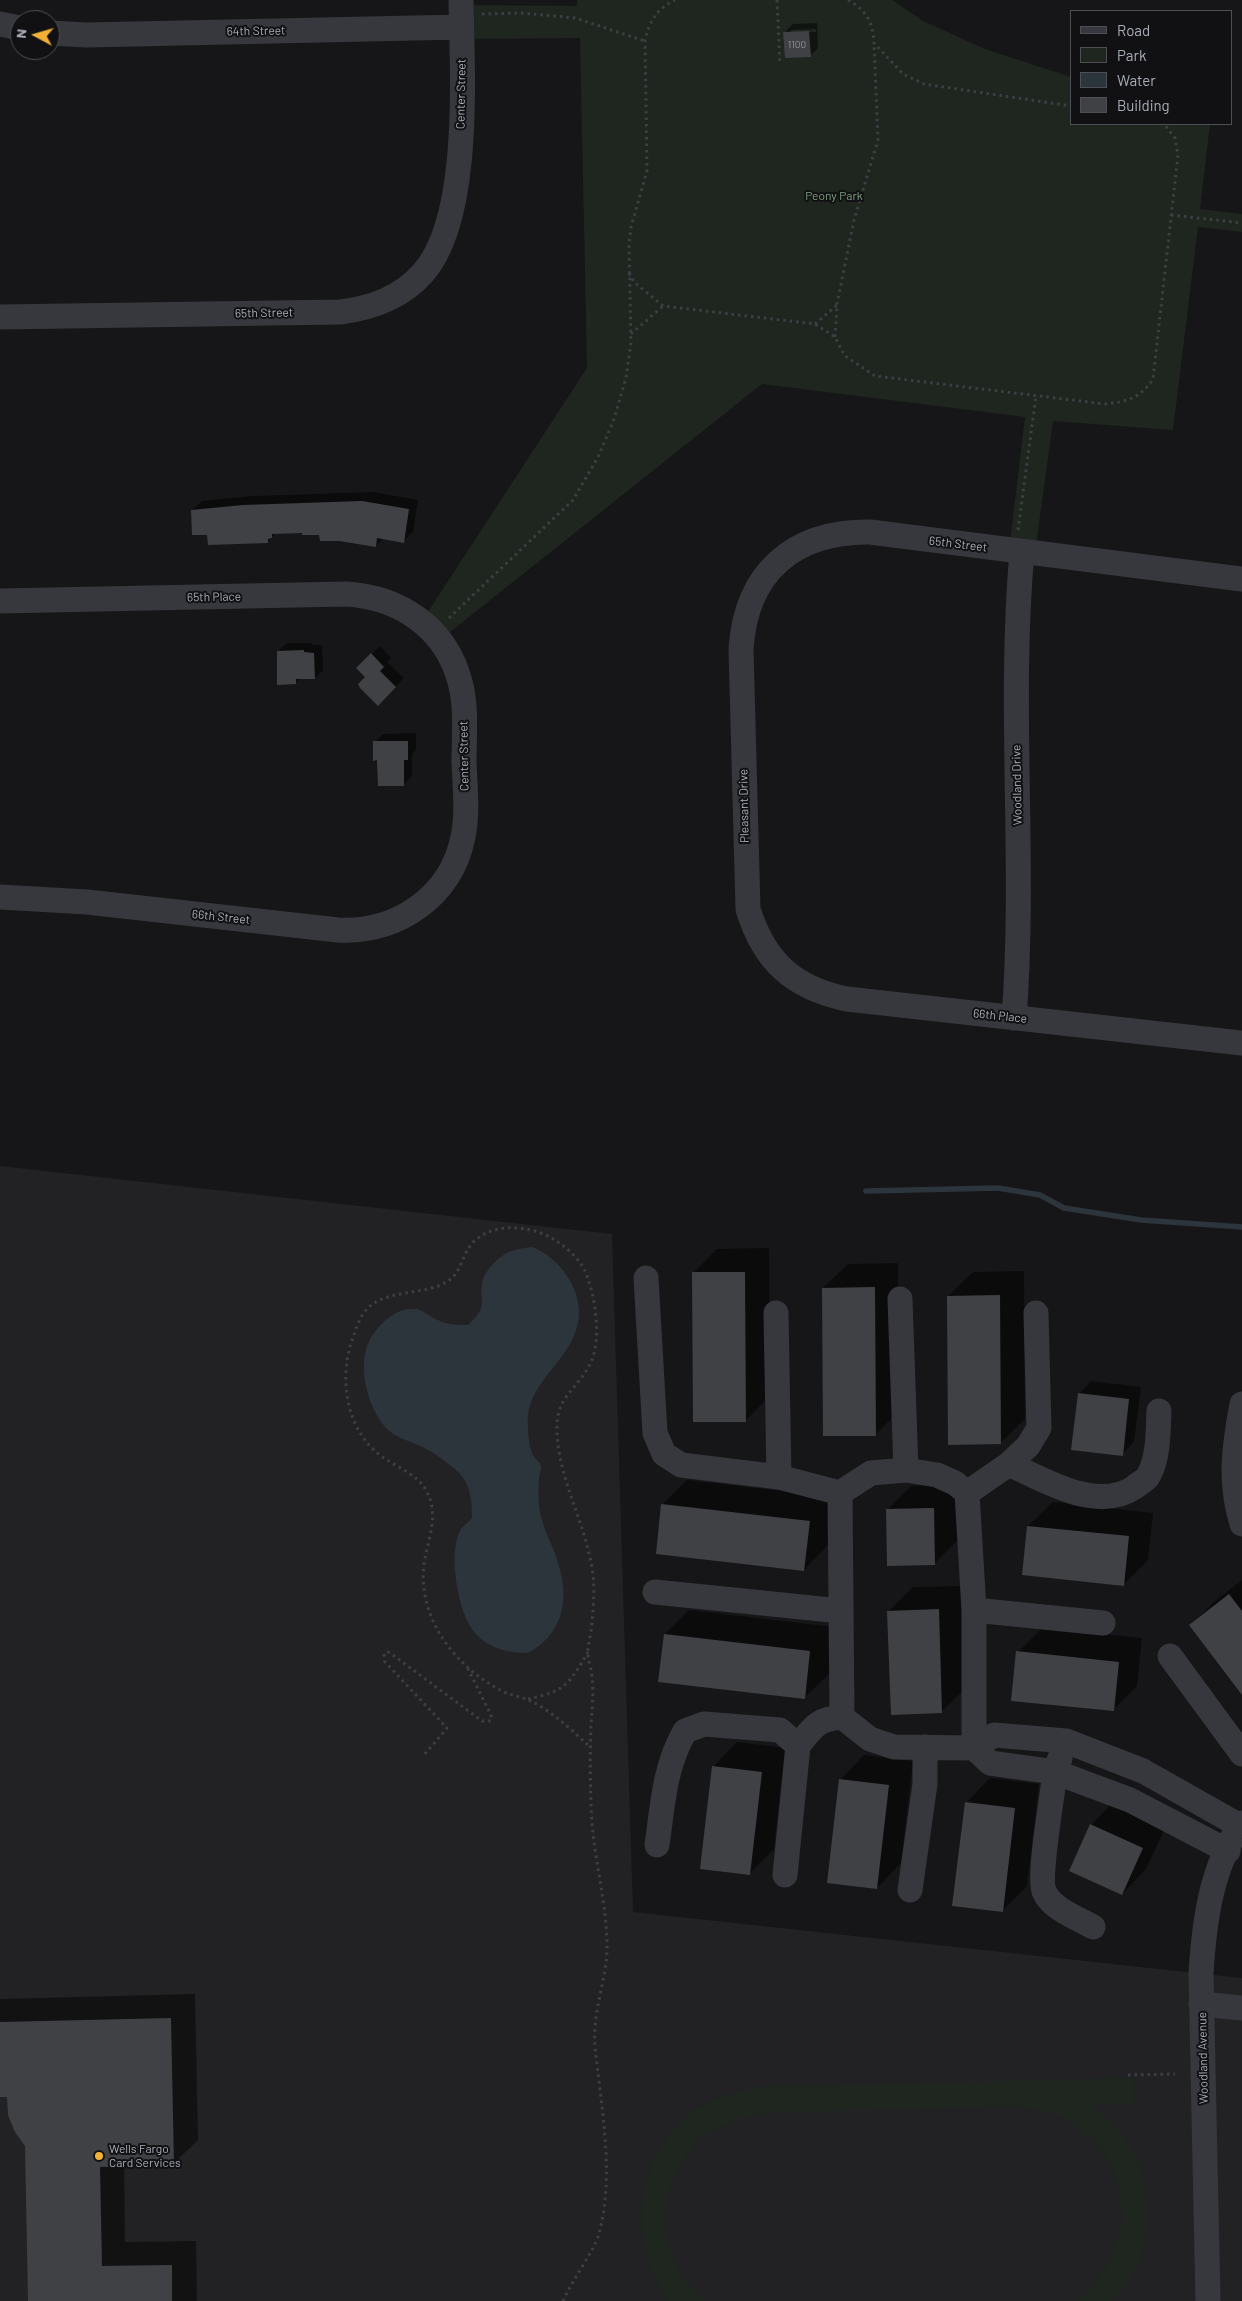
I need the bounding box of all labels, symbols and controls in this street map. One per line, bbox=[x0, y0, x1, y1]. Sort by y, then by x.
north arrow bbox=[10, 10, 60, 60]
legend bbox=[1070, 10, 1232, 125]
text: Road bbox=[1117, 21, 1150, 39]
street label: 64th Street bbox=[226, 23, 286, 39]
text: N bbox=[12, 28, 30, 39]
house number: 1100 bbox=[788, 39, 806, 51]
text: Park bbox=[1117, 46, 1146, 64]
street label: Center Street bbox=[453, 59, 469, 129]
text: Water bbox=[1117, 71, 1156, 89]
text: Building bbox=[1117, 96, 1170, 114]
park label: Peony Park bbox=[805, 189, 863, 203]
street label: 65th Street bbox=[235, 305, 293, 321]
street label: 65th Street bbox=[928, 533, 988, 555]
street label: 65th Place bbox=[187, 589, 241, 605]
street label: Center Street bbox=[456, 721, 472, 791]
street label: Woodland Drive bbox=[1009, 745, 1025, 825]
street label: Pleasant Drive bbox=[736, 769, 752, 843]
street label: 66th Street bbox=[191, 907, 251, 927]
street label: 66th Place bbox=[972, 1006, 1028, 1026]
street label: Woodland Avenue bbox=[1195, 2012, 1211, 2104]
place label: Wells Fargo Card Services bbox=[109, 2142, 181, 2170]
marker: Wells Fargo Card Services bbox=[93, 2150, 105, 2162]

